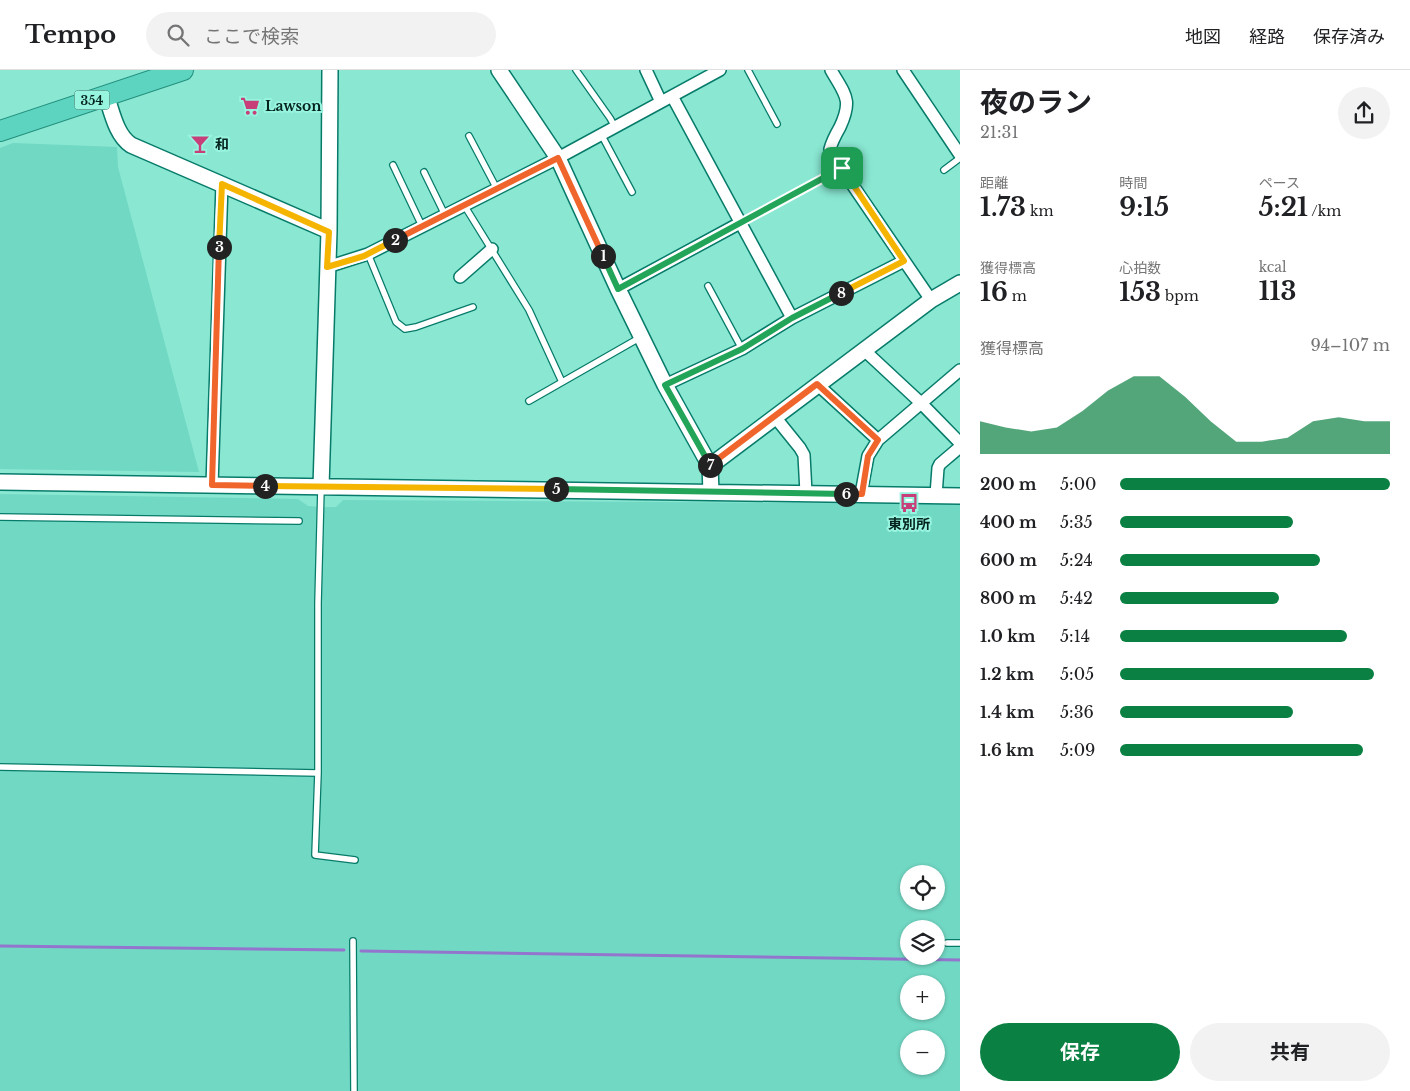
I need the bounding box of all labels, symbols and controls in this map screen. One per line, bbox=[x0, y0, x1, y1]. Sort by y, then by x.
search box bbox=[146, 12, 496, 57]
text: Tempo bbox=[25, 20, 116, 49]
icon: search bbox=[164, 21, 192, 49]
text: ここで検索 bbox=[204, 25, 299, 48]
text: 地図 bbox=[1185, 26, 1221, 48]
text: 経路 bbox=[1249, 26, 1285, 48]
text: 保存済み bbox=[1313, 26, 1385, 48]
text: 夜のラン bbox=[980, 85, 1092, 120]
button: share bbox=[1338, 87, 1390, 139]
road number: 354 bbox=[74, 90, 110, 110]
supermarket icon: Lawson bbox=[239, 95, 261, 117]
place label: Lawson bbox=[265, 97, 322, 115]
text: 21:31 bbox=[980, 122, 1019, 142]
bar icon: 和 bbox=[189, 133, 211, 155]
place label: 和 bbox=[215, 135, 229, 153]
pin bbox=[821, 147, 863, 189]
icon: arrive bbox=[828, 154, 856, 182]
text: 距離 bbox=[980, 174, 1008, 192]
text: 時間 bbox=[1119, 174, 1147, 192]
text: ペース bbox=[1259, 174, 1300, 192]
text: 1.73 bbox=[980, 192, 1026, 223]
text: 9:15 bbox=[1119, 192, 1169, 223]
text: 5:21 bbox=[1259, 192, 1308, 223]
text: km bbox=[1026, 202, 1054, 220]
text: /km bbox=[1308, 202, 1341, 220]
pin: 2 bbox=[382, 228, 408, 252]
text: 2 bbox=[391, 231, 400, 249]
pin: 3 bbox=[206, 234, 232, 260]
text: 3 bbox=[215, 238, 224, 256]
pin: 1 bbox=[590, 244, 616, 268]
text: 1 bbox=[600, 247, 607, 265]
text: kcal bbox=[1259, 258, 1287, 276]
text: 獲得標高 bbox=[980, 259, 1036, 277]
text: 心拍数 bbox=[1119, 259, 1161, 277]
text: 113 bbox=[1259, 276, 1296, 307]
text: 16 bbox=[980, 277, 1008, 308]
text: 153 bbox=[1119, 277, 1161, 308]
pin: 8 bbox=[828, 280, 854, 306]
text: 8 bbox=[837, 284, 846, 302]
text: m bbox=[1008, 287, 1027, 305]
text: bpm bbox=[1161, 287, 1199, 305]
text: 94–107 m bbox=[1310, 335, 1390, 355]
text: 獲得標高 bbox=[980, 338, 1044, 358]
pin: 7 bbox=[698, 452, 722, 478]
text: 7 bbox=[707, 456, 714, 474]
pin: 4 bbox=[252, 474, 278, 498]
text: 200 m bbox=[980, 474, 1037, 494]
text: 5:00 bbox=[1060, 474, 1097, 494]
pin: 5 bbox=[544, 476, 568, 502]
text: 4 bbox=[261, 477, 270, 495]
text: 5 bbox=[552, 480, 561, 498]
pin: 6 bbox=[834, 482, 858, 506]
text: 6 bbox=[842, 485, 851, 503]
bus stop icon: 東別所 bbox=[898, 492, 920, 514]
text: 400 m bbox=[980, 512, 1037, 532]
text: 5:35 bbox=[1060, 512, 1093, 532]
place label: 東別所 bbox=[888, 515, 930, 533]
text: 600 m bbox=[980, 550, 1037, 570]
text: 5:24 bbox=[1060, 550, 1093, 570]
text: 800 m bbox=[980, 588, 1036, 608]
text: 5:42 bbox=[1060, 588, 1093, 608]
text: 1.0 km bbox=[980, 626, 1035, 646]
text: 5:14 bbox=[1060, 626, 1090, 646]
text: 1.2 km bbox=[980, 664, 1034, 684]
text: 5:05 bbox=[1060, 664, 1094, 684]
text: 1.4 km bbox=[980, 702, 1034, 722]
text: 5:36 bbox=[1060, 702, 1094, 722]
text: 1.6 km bbox=[980, 740, 1034, 760]
text: 5:09 bbox=[1060, 740, 1095, 760]
map controls bbox=[900, 865, 945, 1075]
button: locate bbox=[900, 865, 945, 910]
button: layers bbox=[900, 920, 945, 965]
button: + bbox=[900, 975, 945, 1020]
button: 保存 bbox=[980, 1023, 1180, 1081]
button: 共有 bbox=[1190, 1023, 1390, 1081]
button: − bbox=[900, 1030, 945, 1075]

